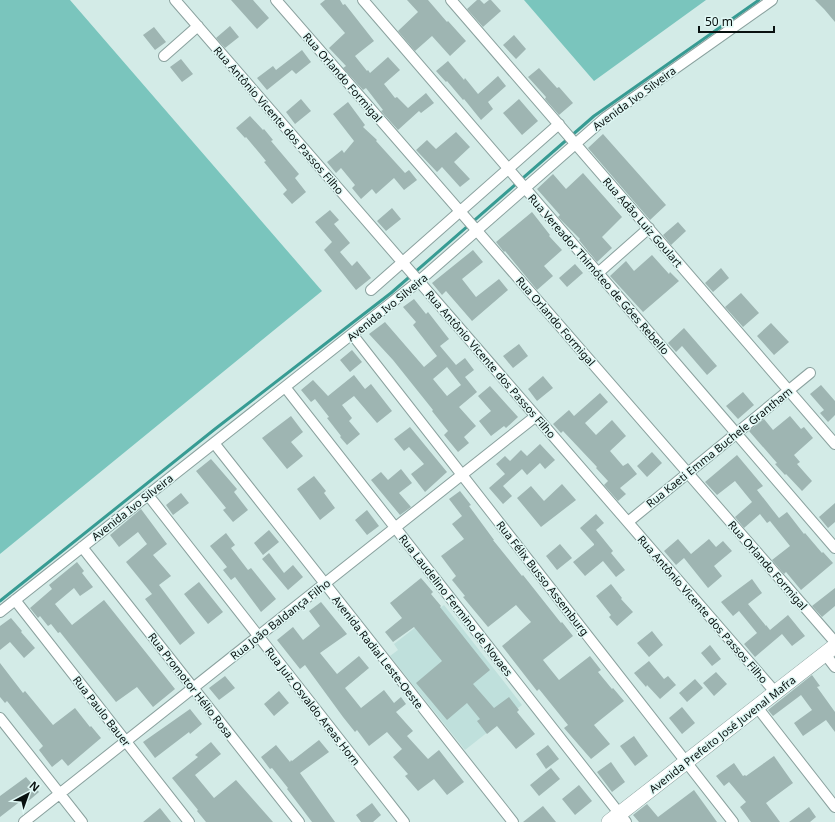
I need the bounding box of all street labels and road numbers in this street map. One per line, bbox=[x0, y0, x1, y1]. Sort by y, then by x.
street label: Rua Orlando Formigal bbox=[300, 29, 386, 125]
street label: Rua Antônio Vicente dos Passos Filho bbox=[210, 43, 348, 197]
street label: Avenida Ivo Silveira bbox=[589, 63, 679, 133]
street label: Rua Adão Luiz Goulart bbox=[600, 174, 686, 270]
street label: Rua Vereador Thimóteo de Góes Rebello bbox=[525, 190, 673, 358]
street label: Avenida Ivo Silveira bbox=[343, 270, 431, 344]
street label: Rua Orlando Formigal bbox=[513, 273, 599, 369]
street label: Rua Antônio Vicente dos Passos Filho bbox=[422, 287, 560, 441]
street label: Rua Kaeti Emma Buchele Grantham bbox=[643, 383, 795, 511]
street label: Avenida Ivo Silveira bbox=[88, 470, 176, 544]
street label: Rua Orlando Formigal bbox=[725, 517, 811, 613]
street label: Rua Félix Busso Assemburg bbox=[493, 518, 593, 638]
street label: Rua Laudelino Fermino de Novaes bbox=[396, 531, 516, 679]
street label: Rua Antônio Vicente dos Passos Filho bbox=[634, 532, 772, 686]
street label: Rua João Baldança Filho bbox=[227, 575, 333, 663]
street label: Avenida Radial Leste-Oeste bbox=[329, 592, 427, 712]
street label: Rua Promotor Hélio Rosa bbox=[145, 629, 237, 741]
street label: Rua Juiz Osvaldo Areas Horn bbox=[262, 644, 364, 768]
street label: Avenida Prefeito José Juvenal Mafra bbox=[646, 672, 798, 796]
street label: Rua Paulo Bauer bbox=[70, 673, 135, 750]

